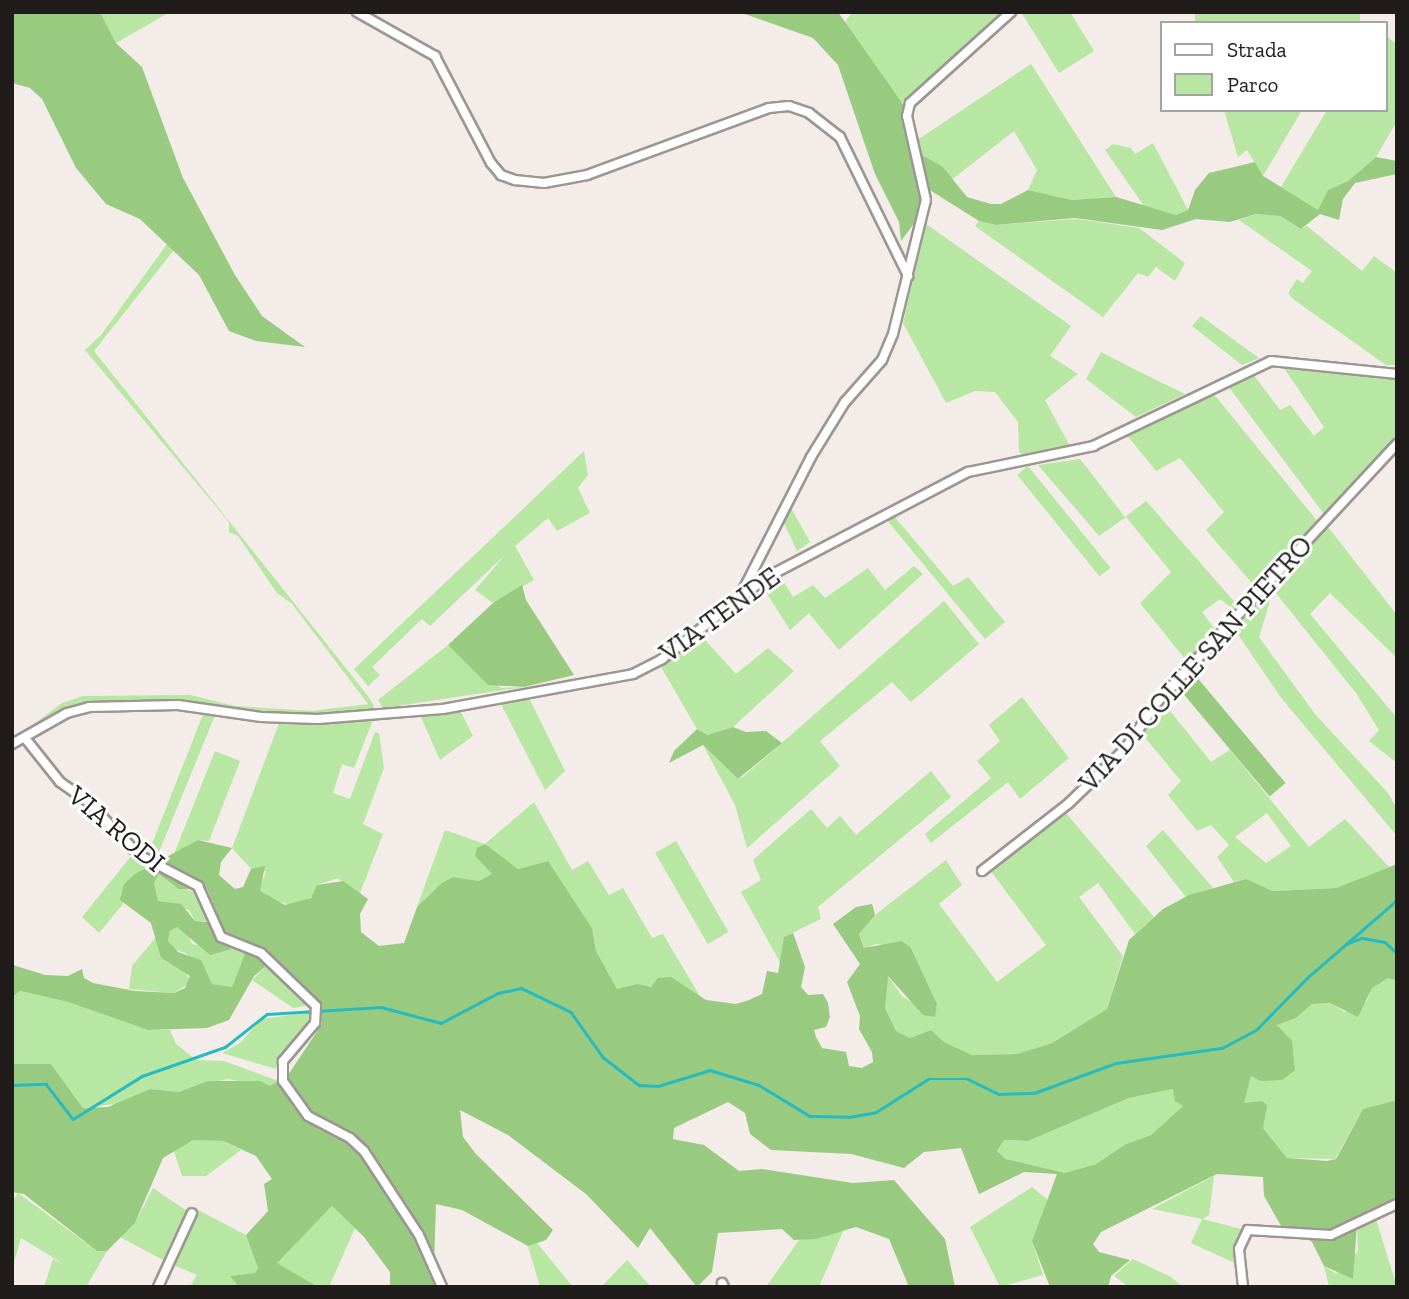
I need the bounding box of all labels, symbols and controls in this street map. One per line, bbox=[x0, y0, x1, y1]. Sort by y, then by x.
legend bbox=[1160, 21, 1388, 112]
text: Strada bbox=[1227, 37, 1287, 62]
text: Parco bbox=[1227, 72, 1278, 97]
street label: VIA DI COLLE SAN PIETRO bbox=[1072, 529, 1320, 799]
street label: VIA TENDE bbox=[653, 560, 787, 670]
street label: VIA RODI bbox=[60, 778, 172, 880]

